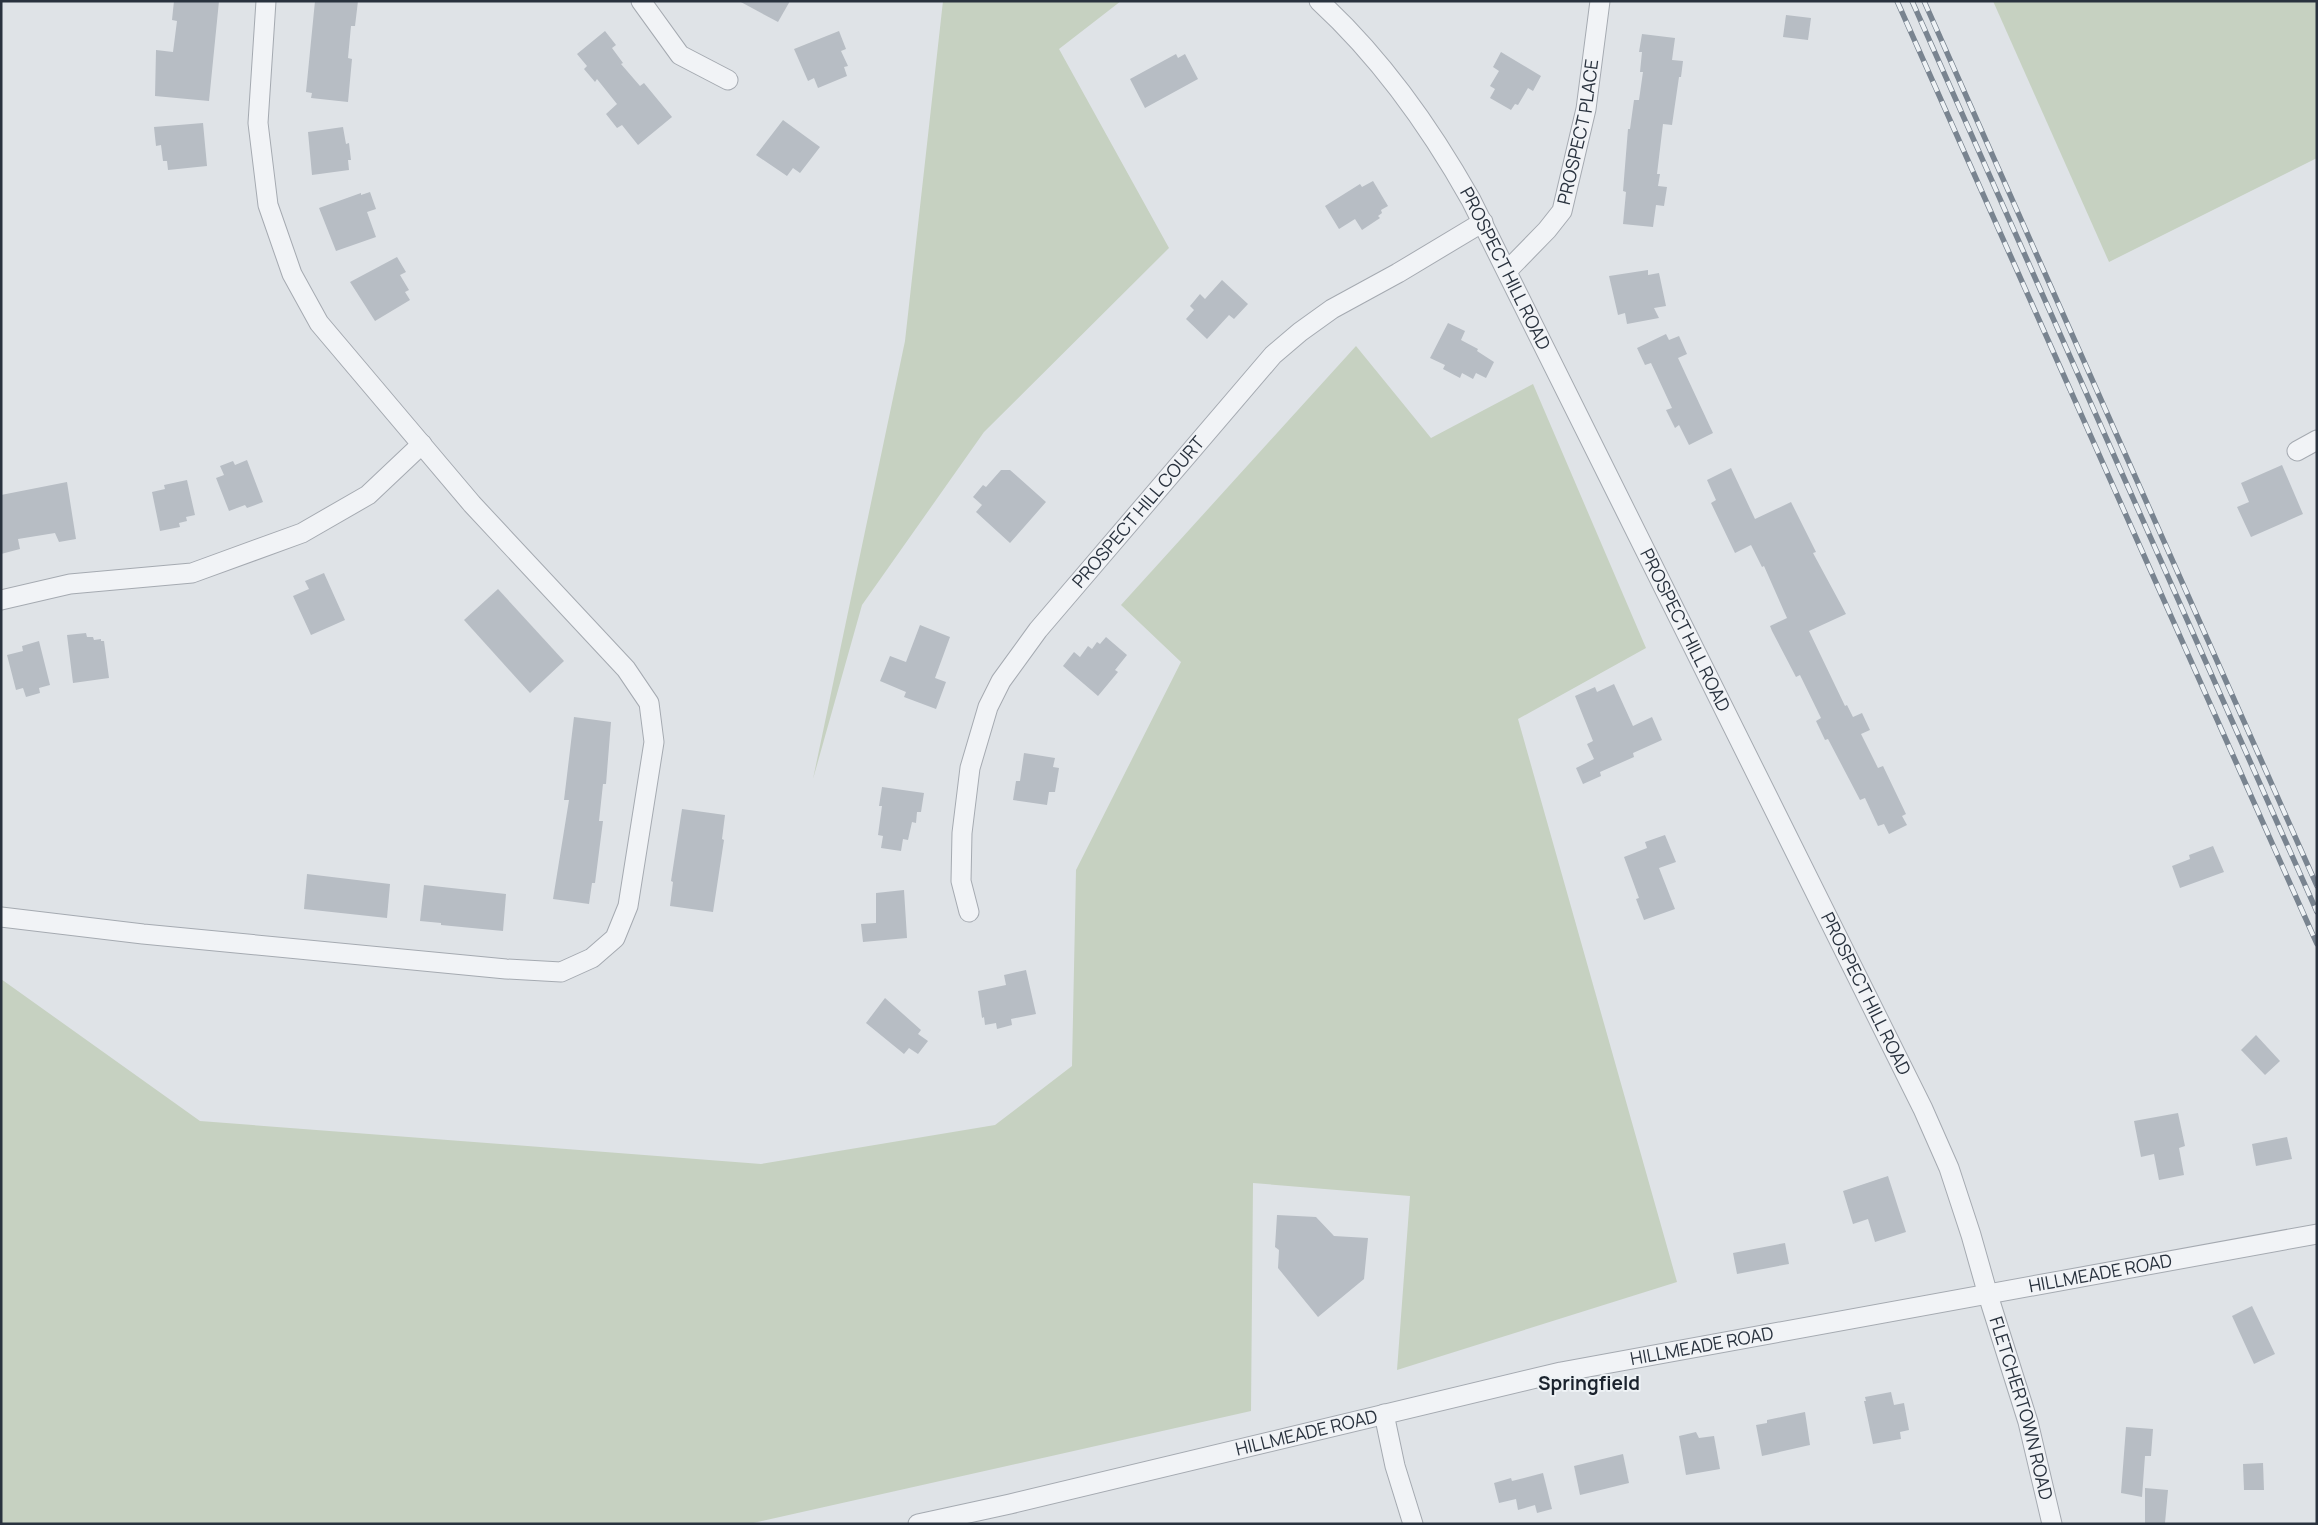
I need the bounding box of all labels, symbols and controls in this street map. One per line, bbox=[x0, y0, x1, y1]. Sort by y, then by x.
street label: PROSPECT PLACE bbox=[1551, 58, 1603, 207]
street label: PROSPECT HILL ROAD bbox=[1455, 182, 1557, 354]
street label: PROSPECT HILL COURT bbox=[1066, 431, 1209, 592]
street label: PROSPECT HILL ROAD bbox=[1635, 544, 1736, 715]
street label: PROSPECT HILL ROAD bbox=[1816, 908, 1917, 1079]
street label: HILLMEADE ROAD bbox=[2027, 1248, 2174, 1297]
street label: FLETCHERTOWN ROAD bbox=[1984, 1313, 2059, 1502]
street label: HILLMEADE ROAD bbox=[1628, 1320, 1775, 1370]
district label: Springfield bbox=[1538, 1370, 1640, 1396]
street label: HILLMEADE ROAD bbox=[1233, 1403, 1380, 1461]

